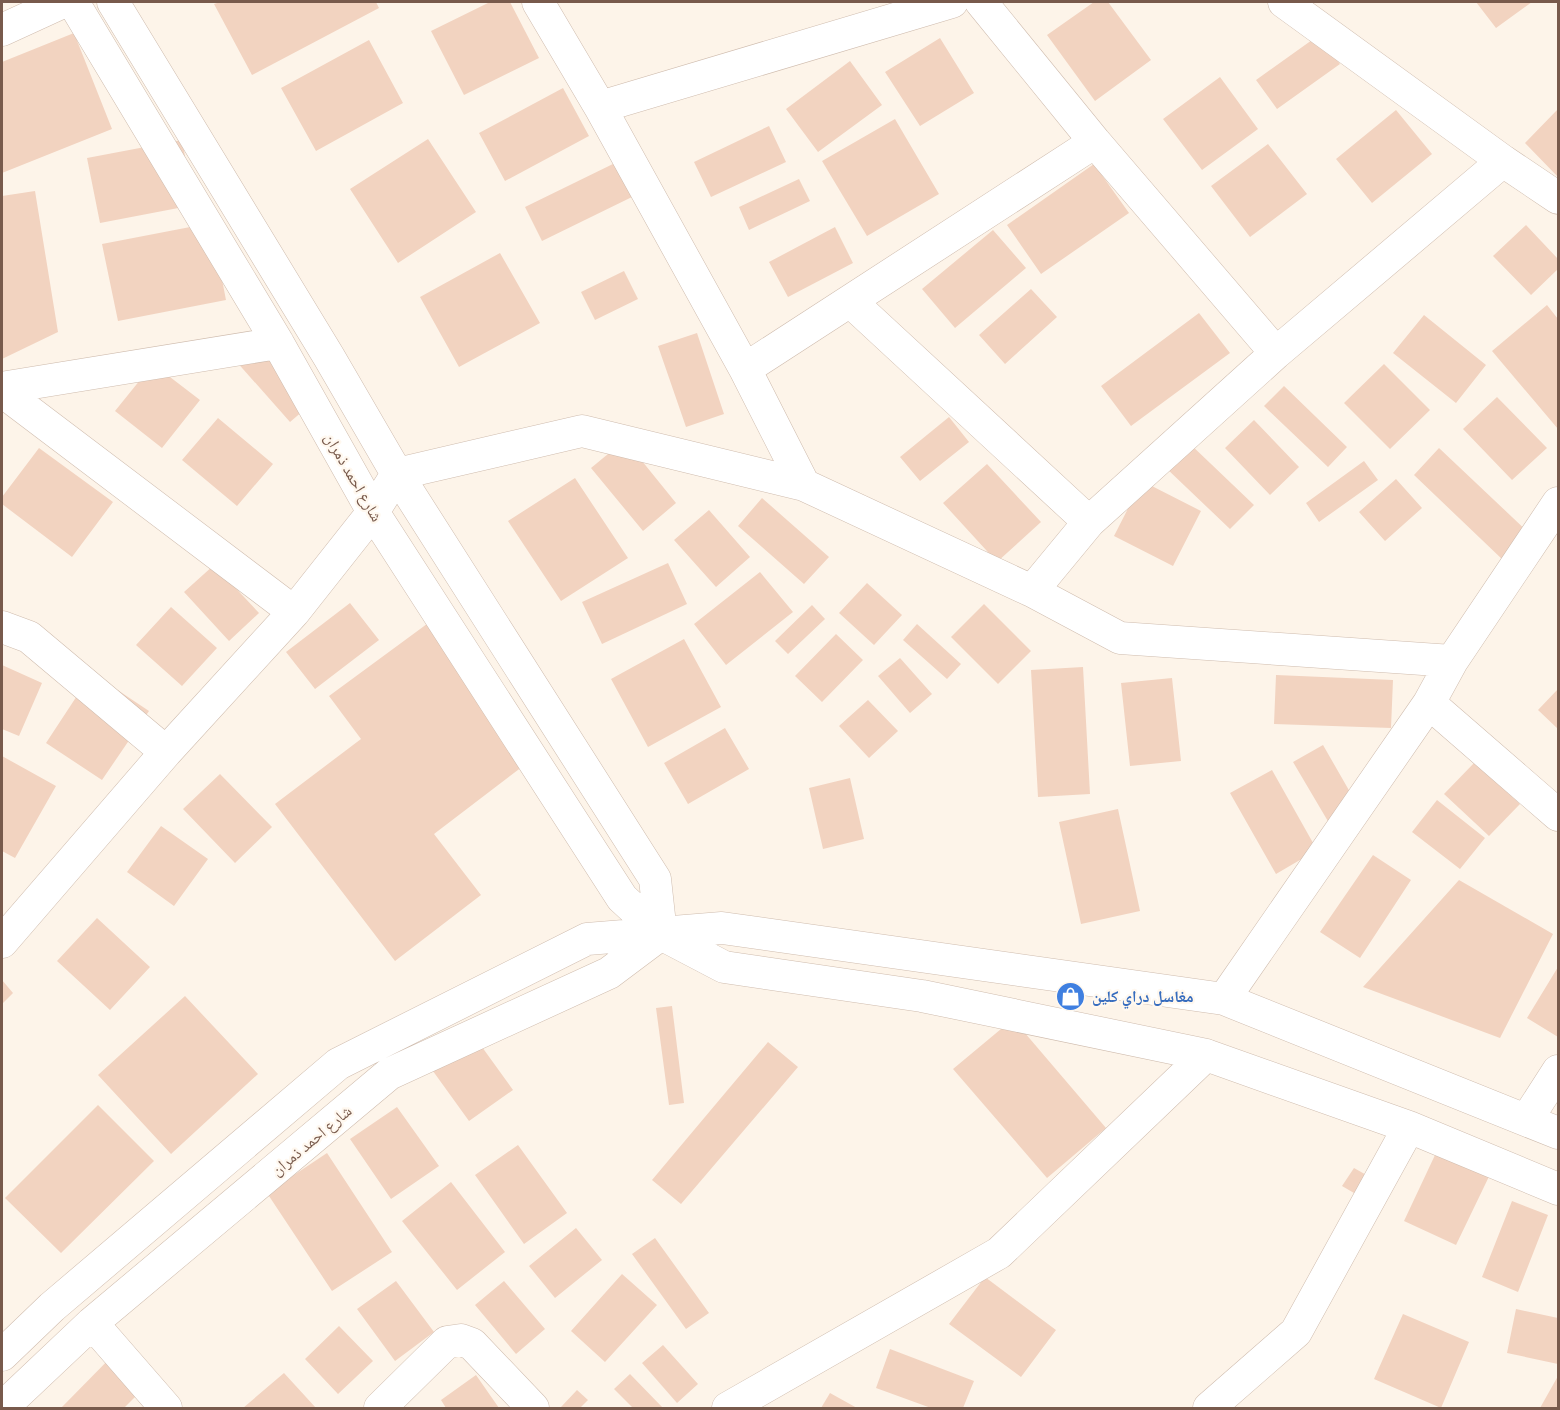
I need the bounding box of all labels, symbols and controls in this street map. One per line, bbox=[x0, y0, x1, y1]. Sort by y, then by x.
street label: شارع احمد ذمران bbox=[319, 428, 389, 526]
shop icon: مغاسل دراي كلين bbox=[1055, 980, 1087, 1012]
place label: مغاسل دراي كلين bbox=[1092, 984, 1194, 1009]
street label: شارع احمد ذمران bbox=[265, 1099, 357, 1181]

